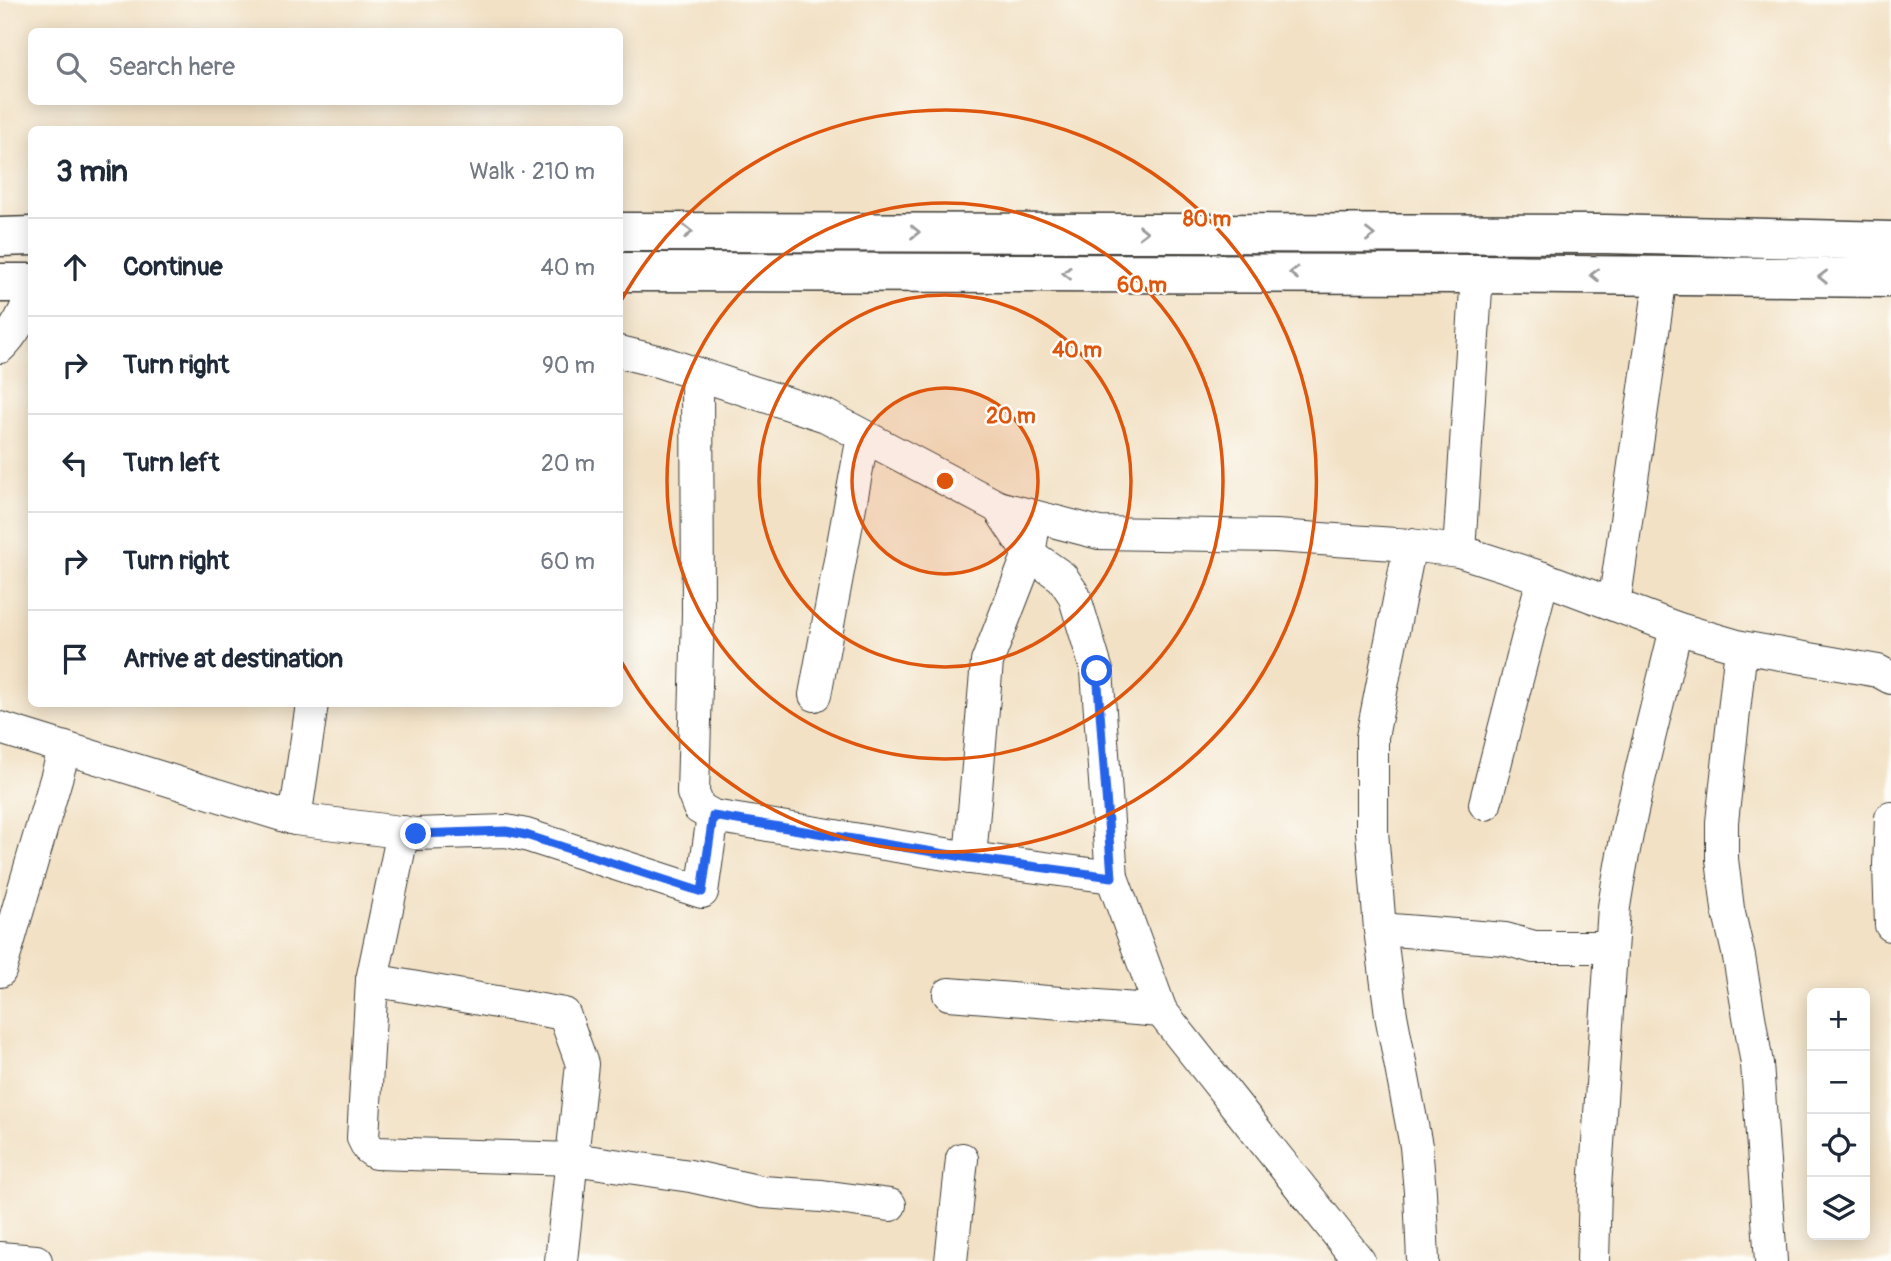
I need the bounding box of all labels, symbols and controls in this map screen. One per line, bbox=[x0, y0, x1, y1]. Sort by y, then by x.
search box bbox=[28, 28, 623, 105]
icon: search bbox=[52, 48, 90, 86]
text: Search here bbox=[108, 51, 235, 83]
text: 3 min bbox=[56, 153, 128, 190]
text: Walk · 210 m bbox=[469, 157, 595, 186]
text: 80 m bbox=[1183, 206, 1231, 233]
one-way arrow bbox=[683, 224, 693, 240]
one-way arrow bbox=[910, 224, 921, 240]
one-way arrow bbox=[1137, 225, 1148, 240]
one-way arrow bbox=[1365, 227, 1376, 243]
icon: ahead bbox=[56, 248, 94, 286]
text: Continue bbox=[123, 251, 223, 283]
text: 40 m bbox=[541, 253, 595, 282]
one-way arrow bbox=[1061, 265, 1072, 281]
one-way arrow bbox=[1289, 265, 1299, 281]
one-way arrow bbox=[1590, 267, 1600, 283]
one-way arrow bbox=[1817, 269, 1828, 285]
text: 60 m bbox=[1117, 272, 1167, 299]
text: 40 m bbox=[1052, 337, 1102, 364]
icon: right bbox=[56, 346, 94, 384]
text: Turn right bbox=[123, 349, 229, 381]
text: 90 m bbox=[542, 351, 595, 380]
text: 20 m bbox=[986, 403, 1036, 430]
icon: left bbox=[56, 444, 94, 482]
text: Turn left bbox=[123, 447, 219, 479]
text: 20 m bbox=[541, 449, 595, 478]
centre of rings bbox=[933, 469, 957, 493]
icon: right bbox=[56, 542, 94, 580]
text: Turn right bbox=[123, 545, 229, 577]
text: 60 m bbox=[540, 547, 595, 576]
icon: arrive bbox=[56, 640, 94, 678]
text: Arrive at destination bbox=[123, 643, 343, 675]
route start bbox=[1081, 655, 1112, 686]
route end bbox=[400, 818, 431, 849]
map controls bbox=[1807, 988, 1870, 1240]
button: + bbox=[1807, 988, 1870, 1051]
button: − bbox=[1807, 1051, 1870, 1114]
button: locate bbox=[1807, 1114, 1870, 1177]
button: layers bbox=[1807, 1177, 1870, 1240]

